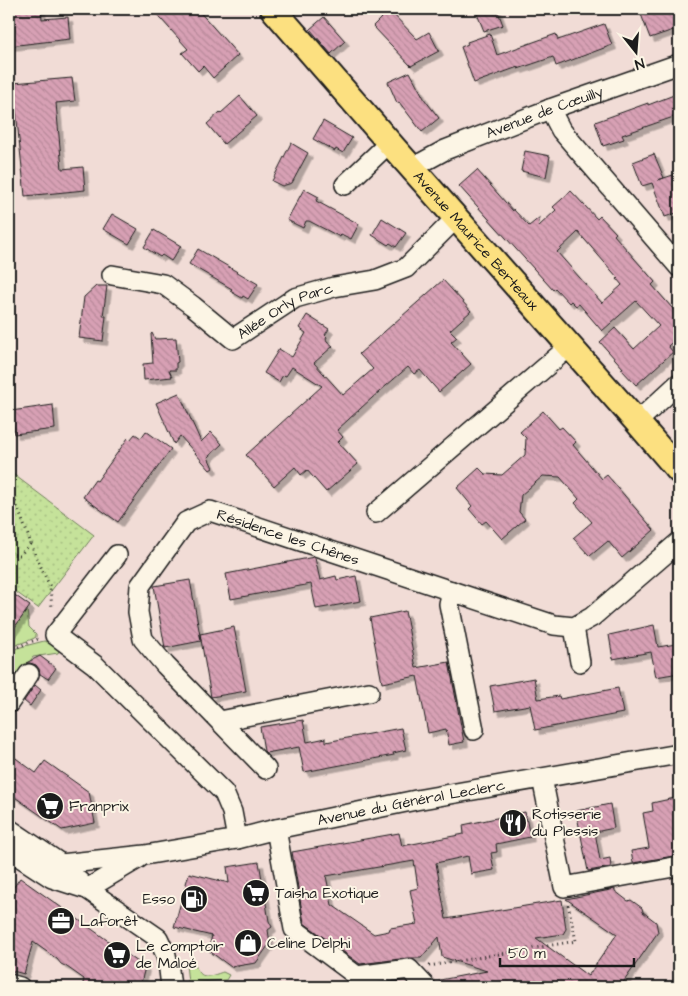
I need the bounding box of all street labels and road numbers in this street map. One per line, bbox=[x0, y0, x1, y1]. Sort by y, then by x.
street label: Avenue de Cœuilly bbox=[483, 81, 606, 144]
street label: Avenue Maurice Berteaux bbox=[408, 166, 544, 316]
street label: Allée Orly Parc bbox=[233, 278, 336, 344]
street label: Résidence les Chênes bbox=[214, 504, 362, 571]
street label: Avenue du Général Leclerc bbox=[316, 775, 507, 831]

